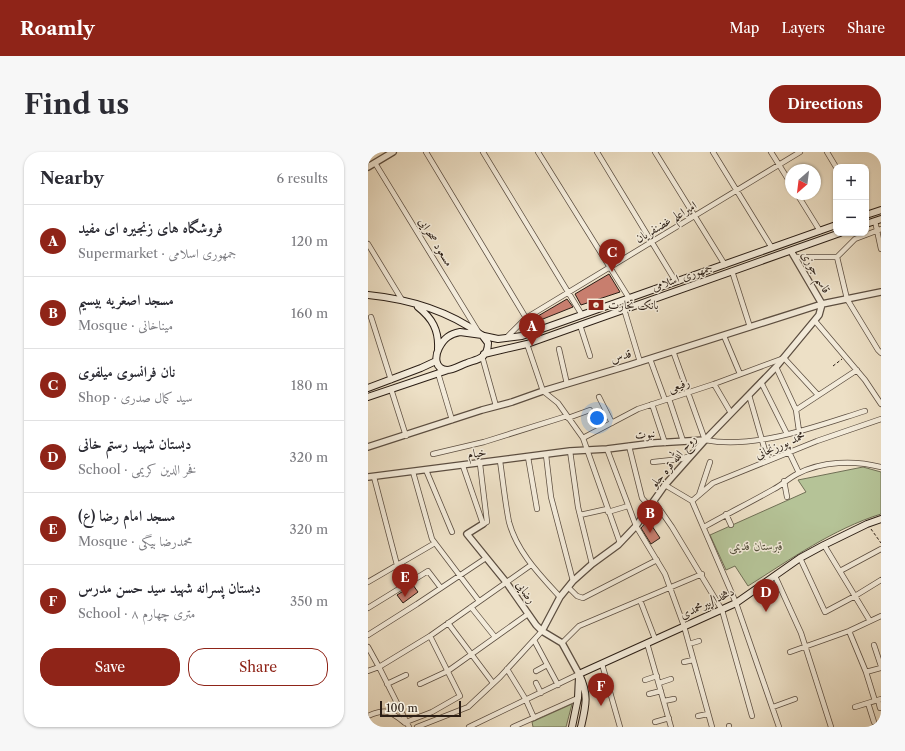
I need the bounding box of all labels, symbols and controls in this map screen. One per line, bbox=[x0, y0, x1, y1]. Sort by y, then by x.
text: Roamly bbox=[20, 17, 95, 40]
text: Map bbox=[729, 19, 759, 37]
text: Layers bbox=[781, 19, 825, 37]
text: Share bbox=[847, 19, 885, 37]
button: Directions bbox=[769, 85, 881, 123]
text: Find us bbox=[24, 87, 129, 121]
north arrow bbox=[785, 164, 821, 200]
map controls bbox=[833, 164, 869, 236]
button: + bbox=[833, 164, 869, 200]
text: Nearby bbox=[40, 168, 104, 188]
text: 6 results bbox=[277, 170, 328, 186]
street label: امیراعلم غضنفریان bbox=[632, 197, 702, 250]
button: − bbox=[833, 200, 869, 236]
street label: مسعود صحرایی bbox=[415, 215, 457, 269]
text: فروشگاه های زنجیره ای مفید bbox=[78, 218, 223, 237]
text: A bbox=[48, 233, 58, 249]
text: 120 m bbox=[291, 233, 328, 249]
pin: C bbox=[599, 239, 625, 272]
text: Supermarket · جمهوری اسلامی bbox=[78, 245, 237, 261]
street label: قاسم جوزی bbox=[794, 248, 835, 298]
street label: جمهوری اسلامی bbox=[650, 259, 714, 295]
text: مسجد اصغریه بیسیم bbox=[78, 290, 174, 309]
bank icon: بانک تجارت bbox=[587, 296, 605, 314]
place label: بانک تجارت bbox=[608, 297, 658, 312]
text: B bbox=[48, 305, 58, 321]
text: 160 m bbox=[291, 305, 328, 321]
pin: A bbox=[519, 313, 545, 346]
text: Mosque · میناخانی bbox=[78, 317, 173, 333]
street label: قدس bbox=[609, 345, 633, 367]
text: نان فرانسوی میلفوی bbox=[78, 362, 175, 381]
street label: رفیعی bbox=[666, 374, 692, 397]
text: C bbox=[48, 377, 58, 393]
text: 180 m bbox=[291, 377, 328, 393]
text: Shop · سید کمال صدری bbox=[78, 389, 193, 405]
your location bbox=[587, 408, 607, 428]
street label: نبوت bbox=[634, 425, 656, 443]
street label: محمد پورزنجانی bbox=[753, 427, 808, 464]
street label: روح الله قره جلو bbox=[643, 430, 702, 494]
text: دبستان شهید رستم خانی bbox=[78, 434, 192, 453]
street label: خیام bbox=[467, 444, 488, 465]
text: D bbox=[47, 449, 59, 465]
text: 320 m bbox=[290, 449, 328, 465]
text: School · فخر الدین کریمی bbox=[78, 461, 197, 477]
pin: B bbox=[637, 500, 663, 533]
text: مسجد امام رضا (ع) bbox=[78, 506, 175, 525]
text: E bbox=[48, 521, 58, 537]
text: 320 m bbox=[290, 521, 328, 537]
text: Mosque · محمدرضا بیگی bbox=[78, 533, 192, 549]
park label: قبرستان قدیمى bbox=[729, 538, 783, 555]
pin: E bbox=[392, 564, 418, 597]
street label: رضایی bbox=[512, 577, 540, 607]
text: دبستان پسرانه شهید سید حسن مدرس bbox=[78, 578, 261, 597]
pin: D bbox=[753, 579, 779, 612]
street label: دهخدا/پیرمحمدی bbox=[677, 583, 737, 623]
text: F bbox=[49, 593, 57, 609]
text: 350 m bbox=[290, 593, 328, 609]
text: School · ۸ متری چهارم bbox=[78, 605, 195, 621]
button: Save bbox=[40, 648, 180, 686]
button: Share bbox=[188, 648, 328, 686]
pin: F bbox=[588, 673, 614, 706]
scale bar bbox=[380, 699, 461, 718]
text: 100 m bbox=[386, 701, 418, 715]

